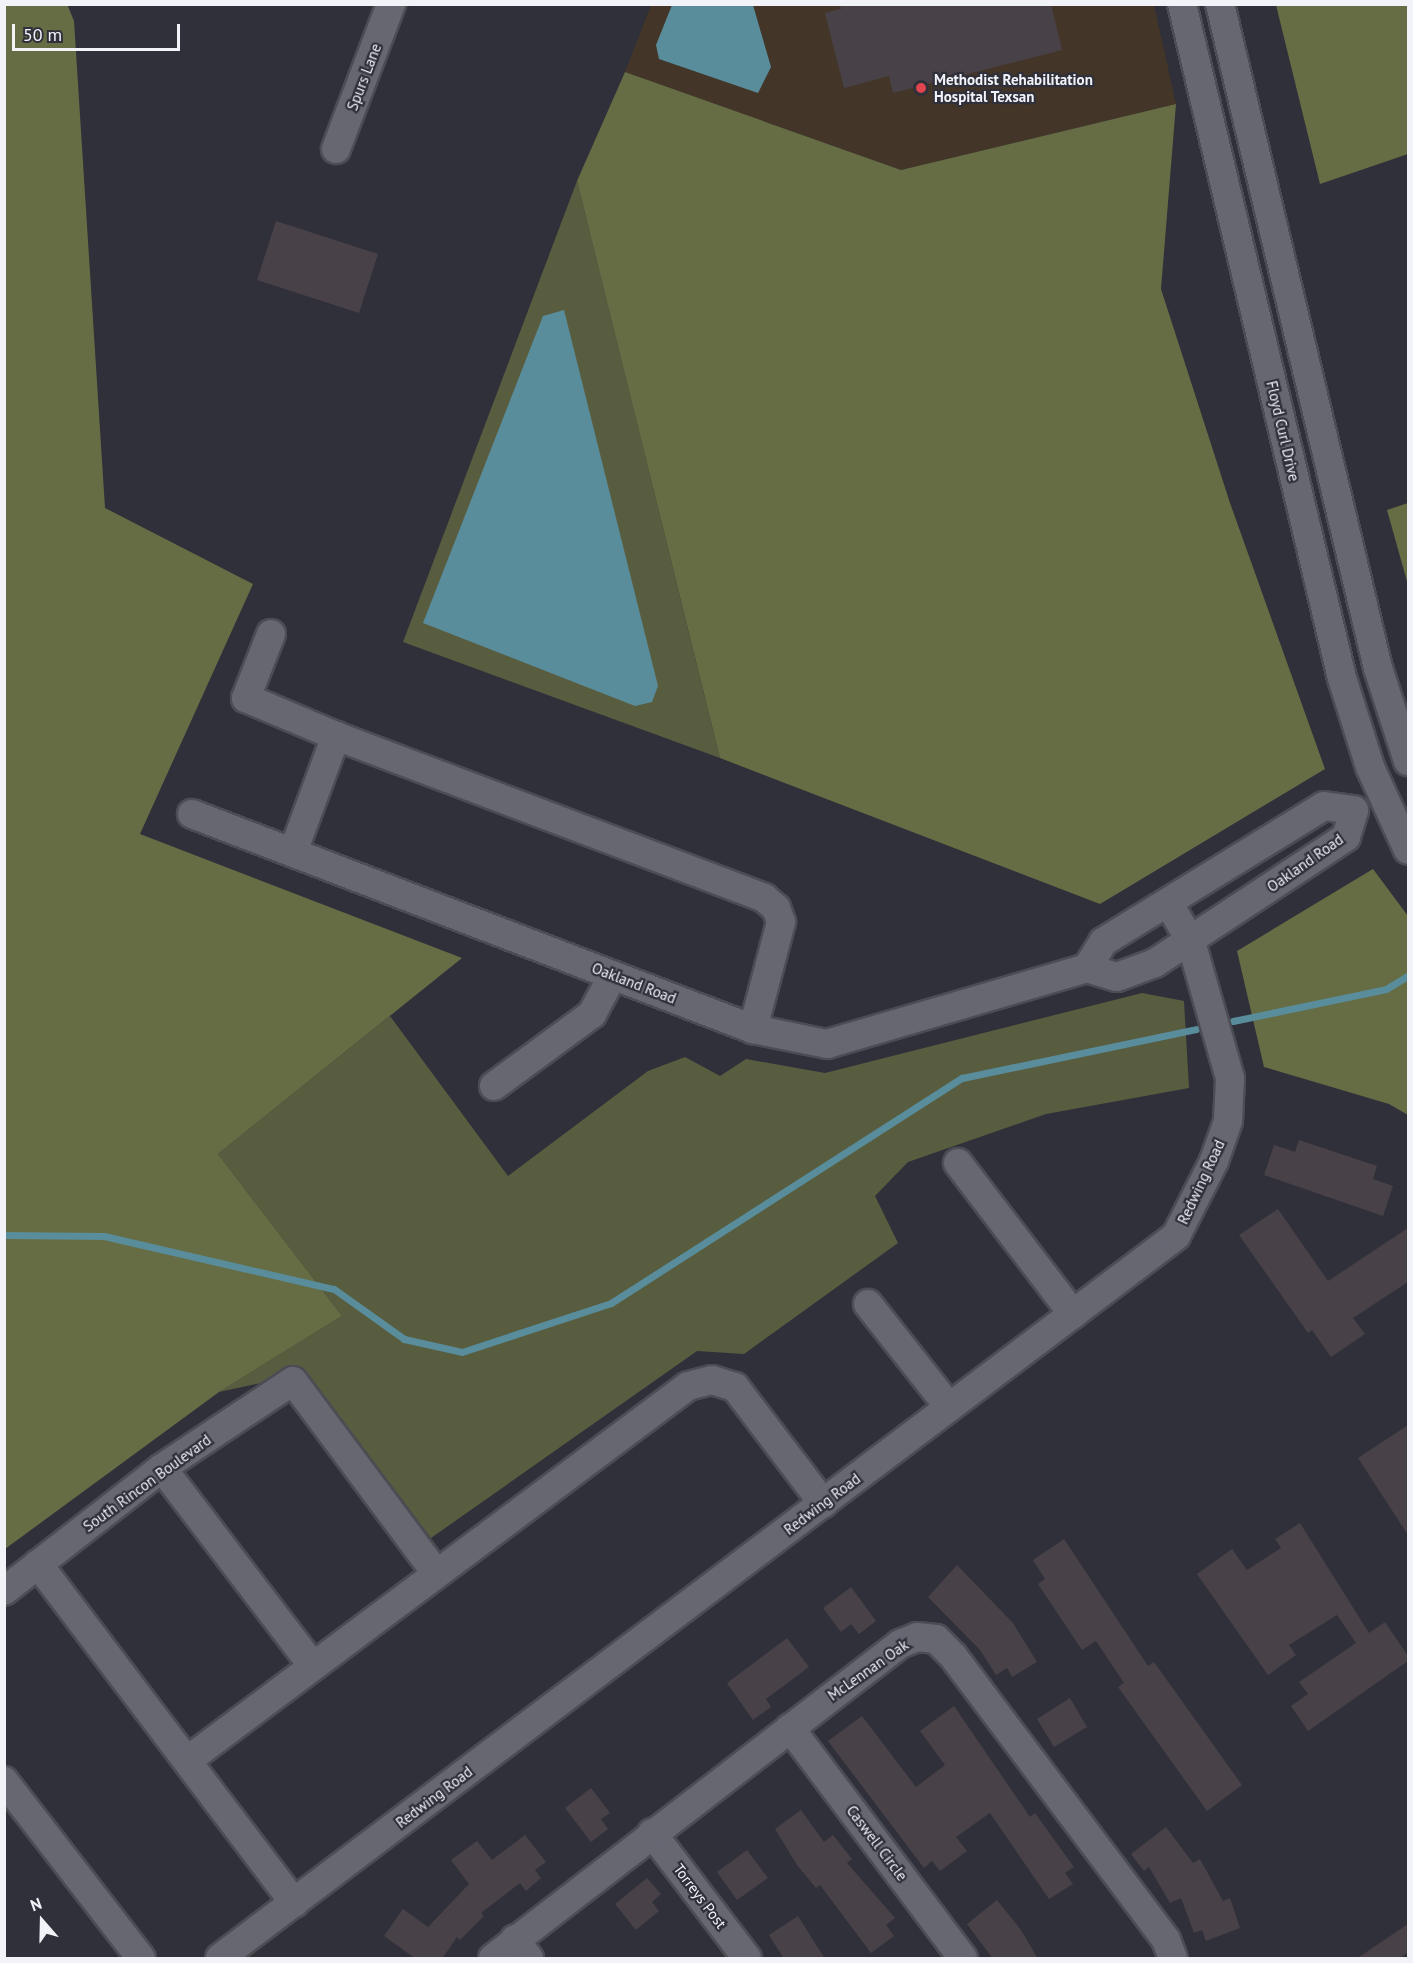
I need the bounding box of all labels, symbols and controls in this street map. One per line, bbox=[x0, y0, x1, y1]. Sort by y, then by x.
scale bar bbox=[15, 12, 183, 50]
text: 50 m bbox=[23, 23, 62, 46]
street label: Spurs Lane bbox=[343, 41, 385, 113]
place label: Methodist Rehabilitation Hospital Texsan bbox=[934, 70, 1093, 105]
marker: Methodist Rehabilitation Hospital Texsan bbox=[912, 79, 930, 97]
street label: Floyd Curl Drive bbox=[1263, 379, 1303, 483]
street label: Oakland Road bbox=[1263, 830, 1347, 896]
street label: Oakland Road bbox=[589, 959, 679, 1007]
street label: Redwing Road bbox=[1174, 1137, 1228, 1227]
street label: South Rincon Boulevard bbox=[80, 1431, 214, 1535]
street label: Redwing Road bbox=[780, 1469, 864, 1539]
street label: McLennan Oak bbox=[824, 1636, 912, 1704]
street label: Redwing Road bbox=[392, 1762, 476, 1832]
street label: Caswell Circle bbox=[843, 1802, 911, 1884]
street label: Torreys Post bbox=[670, 1860, 730, 1932]
north arrow bbox=[12, 1891, 72, 1951]
text: N bbox=[27, 1893, 44, 1915]

